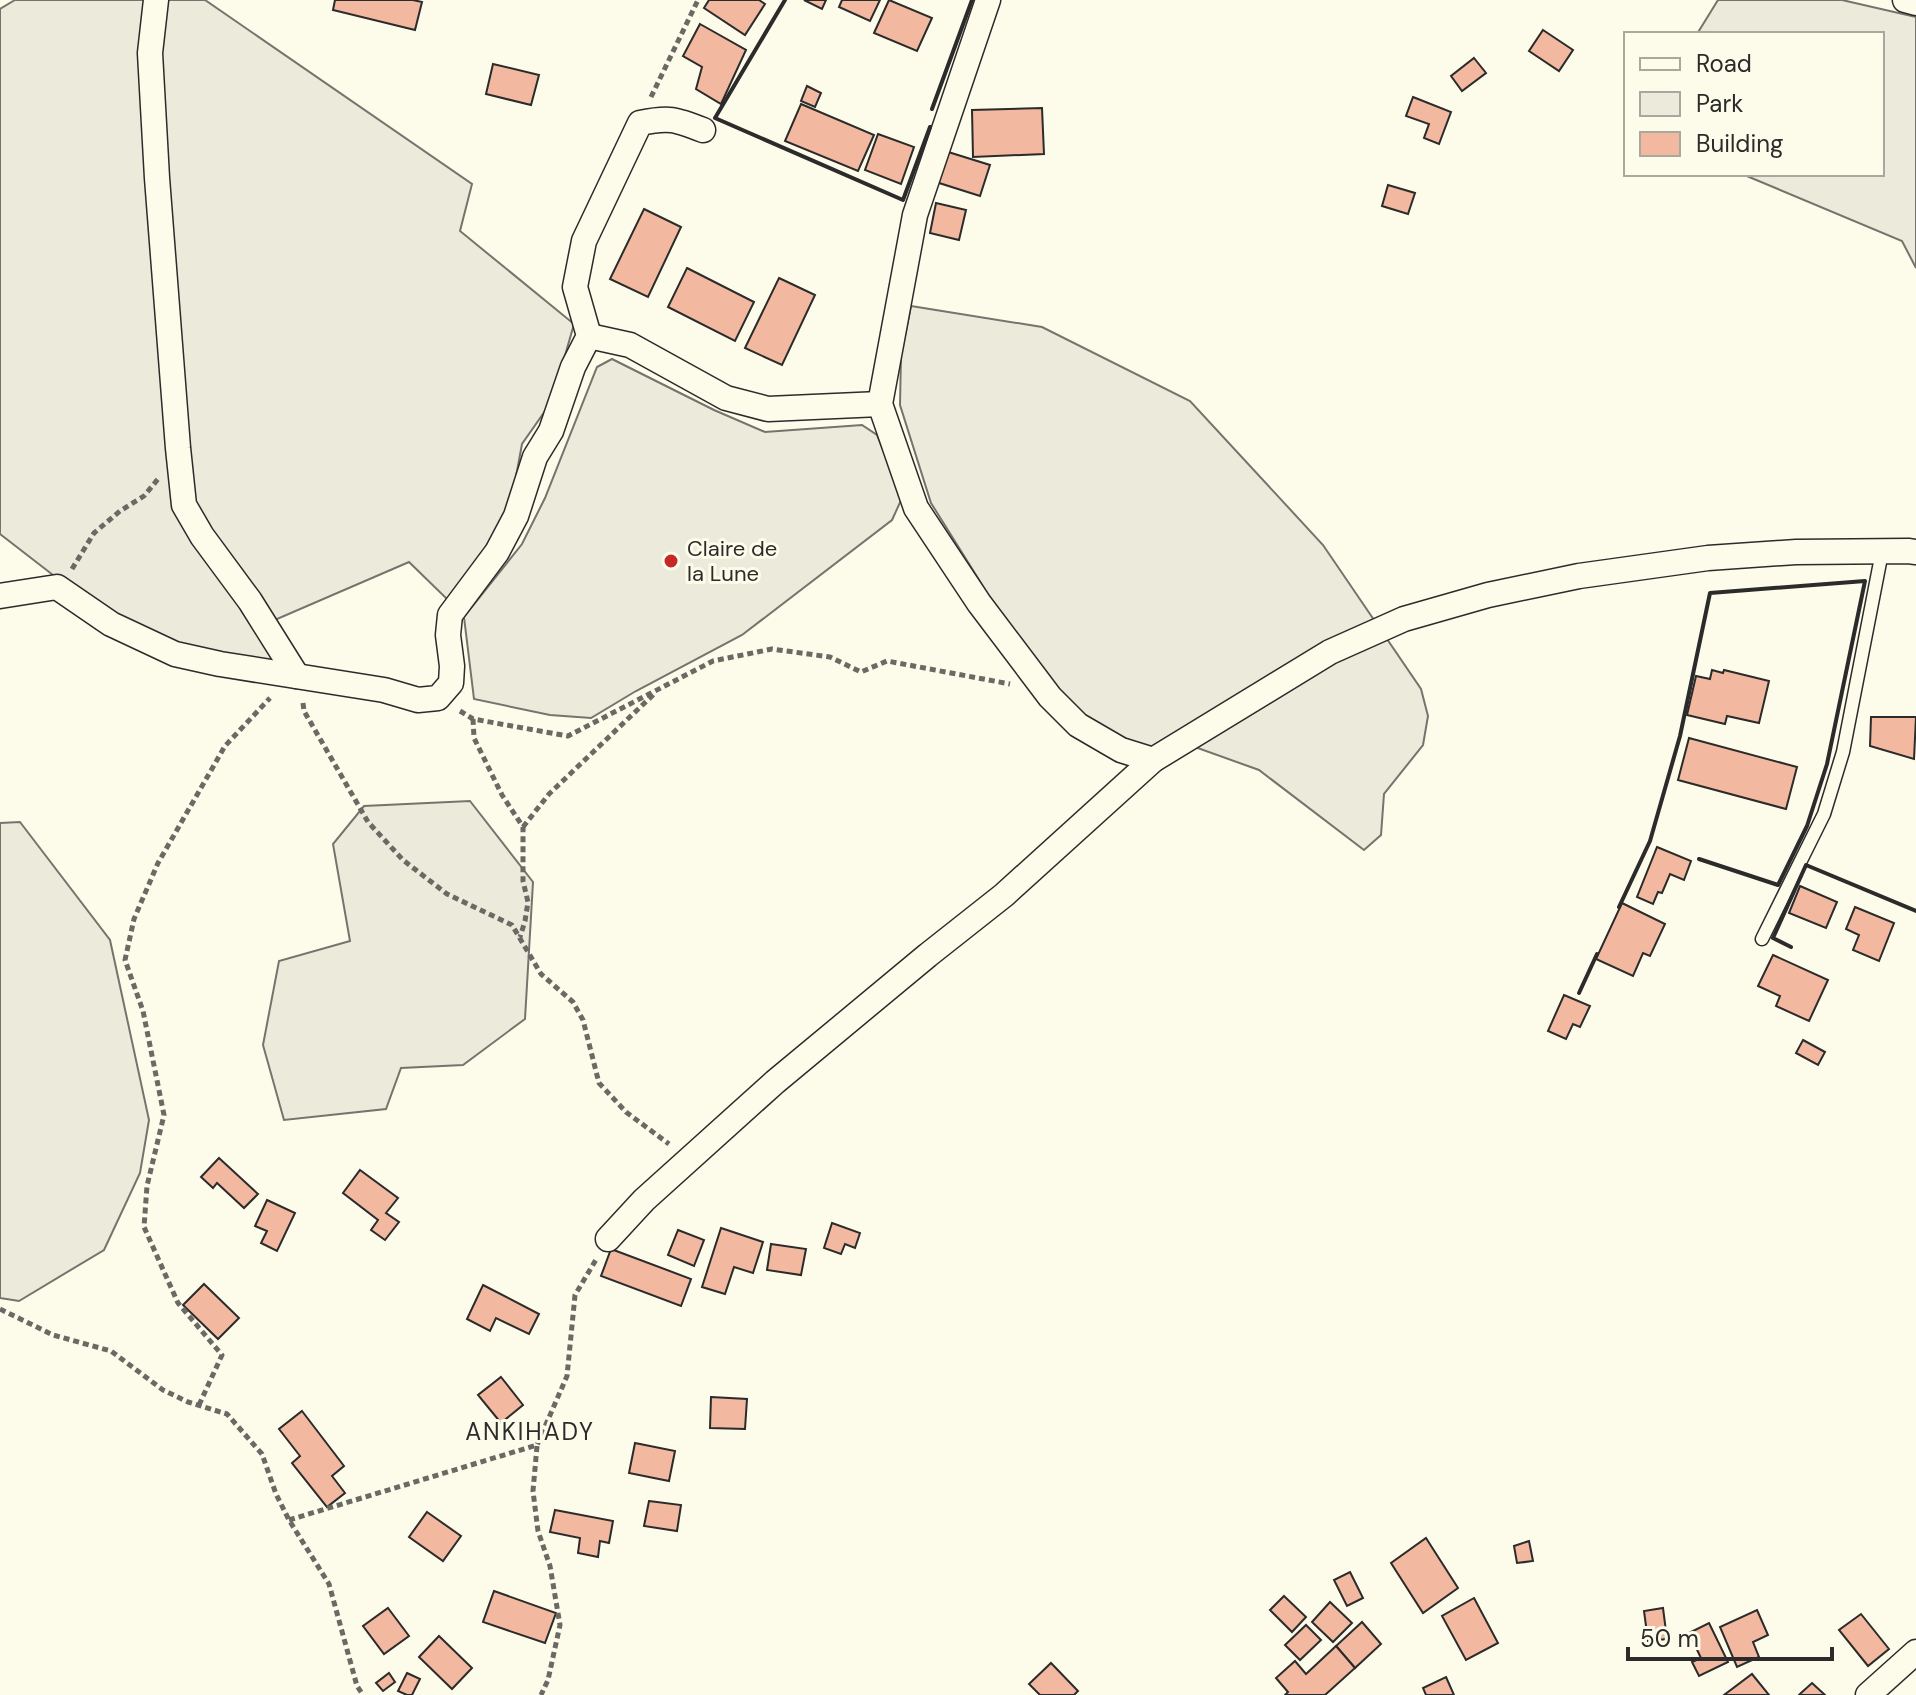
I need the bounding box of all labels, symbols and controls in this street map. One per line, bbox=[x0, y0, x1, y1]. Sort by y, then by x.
legend bbox=[1624, 32, 1884, 176]
text: Road bbox=[1696, 48, 1752, 79]
text: Park bbox=[1696, 88, 1743, 119]
text: Building bbox=[1696, 128, 1783, 159]
place label: Claire de la Lune bbox=[687, 534, 777, 588]
marker: Claire de la Lune bbox=[662, 552, 680, 570]
district label: ANKIHADY bbox=[465, 1416, 595, 1447]
scale bar bbox=[1628, 1611, 1832, 1661]
text: 50 m bbox=[1640, 1623, 1699, 1654]

